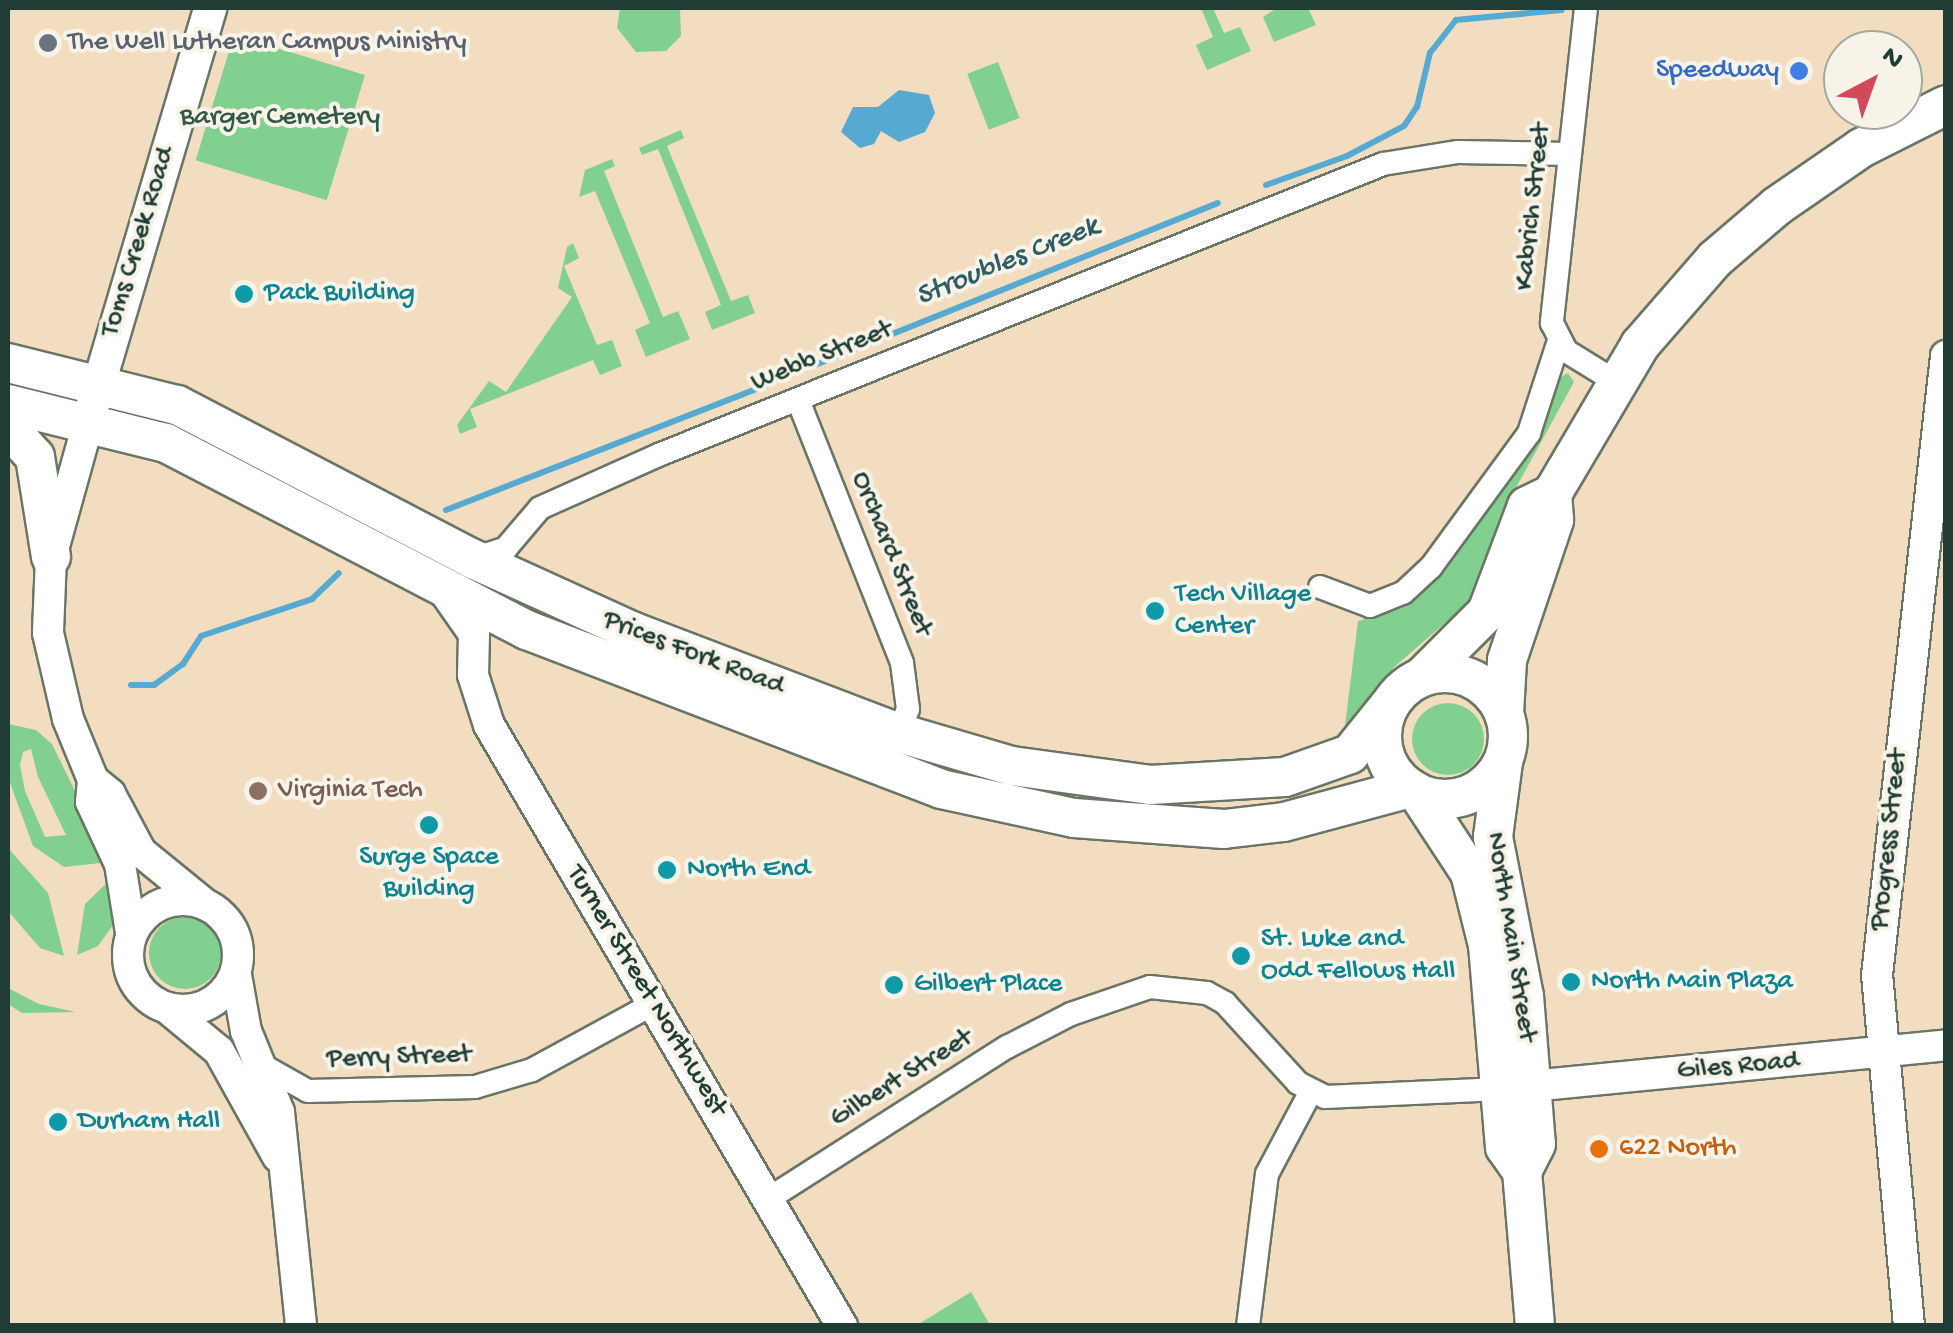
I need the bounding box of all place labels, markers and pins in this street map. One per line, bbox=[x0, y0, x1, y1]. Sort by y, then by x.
place label: The Well Lutheran Campus Ministry bbox=[68, 26, 467, 60]
marker: The Well Lutheran Campus Ministry bbox=[37, 32, 59, 54]
place label: Speedway bbox=[1656, 54, 1779, 88]
marker: Speedway bbox=[1788, 60, 1810, 82]
place label: Pack Building bbox=[264, 277, 415, 311]
marker: Pack Building bbox=[233, 283, 255, 305]
place label: Tech Village Center bbox=[1175, 578, 1311, 644]
marker: Tech Village Center bbox=[1144, 600, 1166, 622]
place label: Virginia Tech bbox=[278, 774, 423, 808]
marker: Virginia Tech bbox=[247, 780, 269, 802]
marker: Surge Space Building bbox=[418, 814, 440, 836]
place label: Surge Space Building bbox=[359, 841, 499, 907]
place label: North End bbox=[687, 853, 810, 887]
marker: North End bbox=[656, 859, 678, 881]
place label: St. Luke and Odd Fellows Hall bbox=[1261, 923, 1455, 989]
marker: St. Luke and Odd Fellows Hall bbox=[1230, 945, 1252, 967]
place label: North Main Plaza bbox=[1591, 965, 1793, 999]
place label: Gilbert Place bbox=[914, 968, 1062, 1002]
marker: North Main Plaza bbox=[1560, 971, 1582, 993]
marker: Gilbert Place bbox=[883, 974, 905, 996]
place label: Durham Hall bbox=[78, 1105, 220, 1139]
marker: Durham Hall bbox=[47, 1111, 69, 1133]
place label: 622 North bbox=[1619, 1132, 1736, 1166]
marker: 622 North bbox=[1588, 1138, 1610, 1160]

